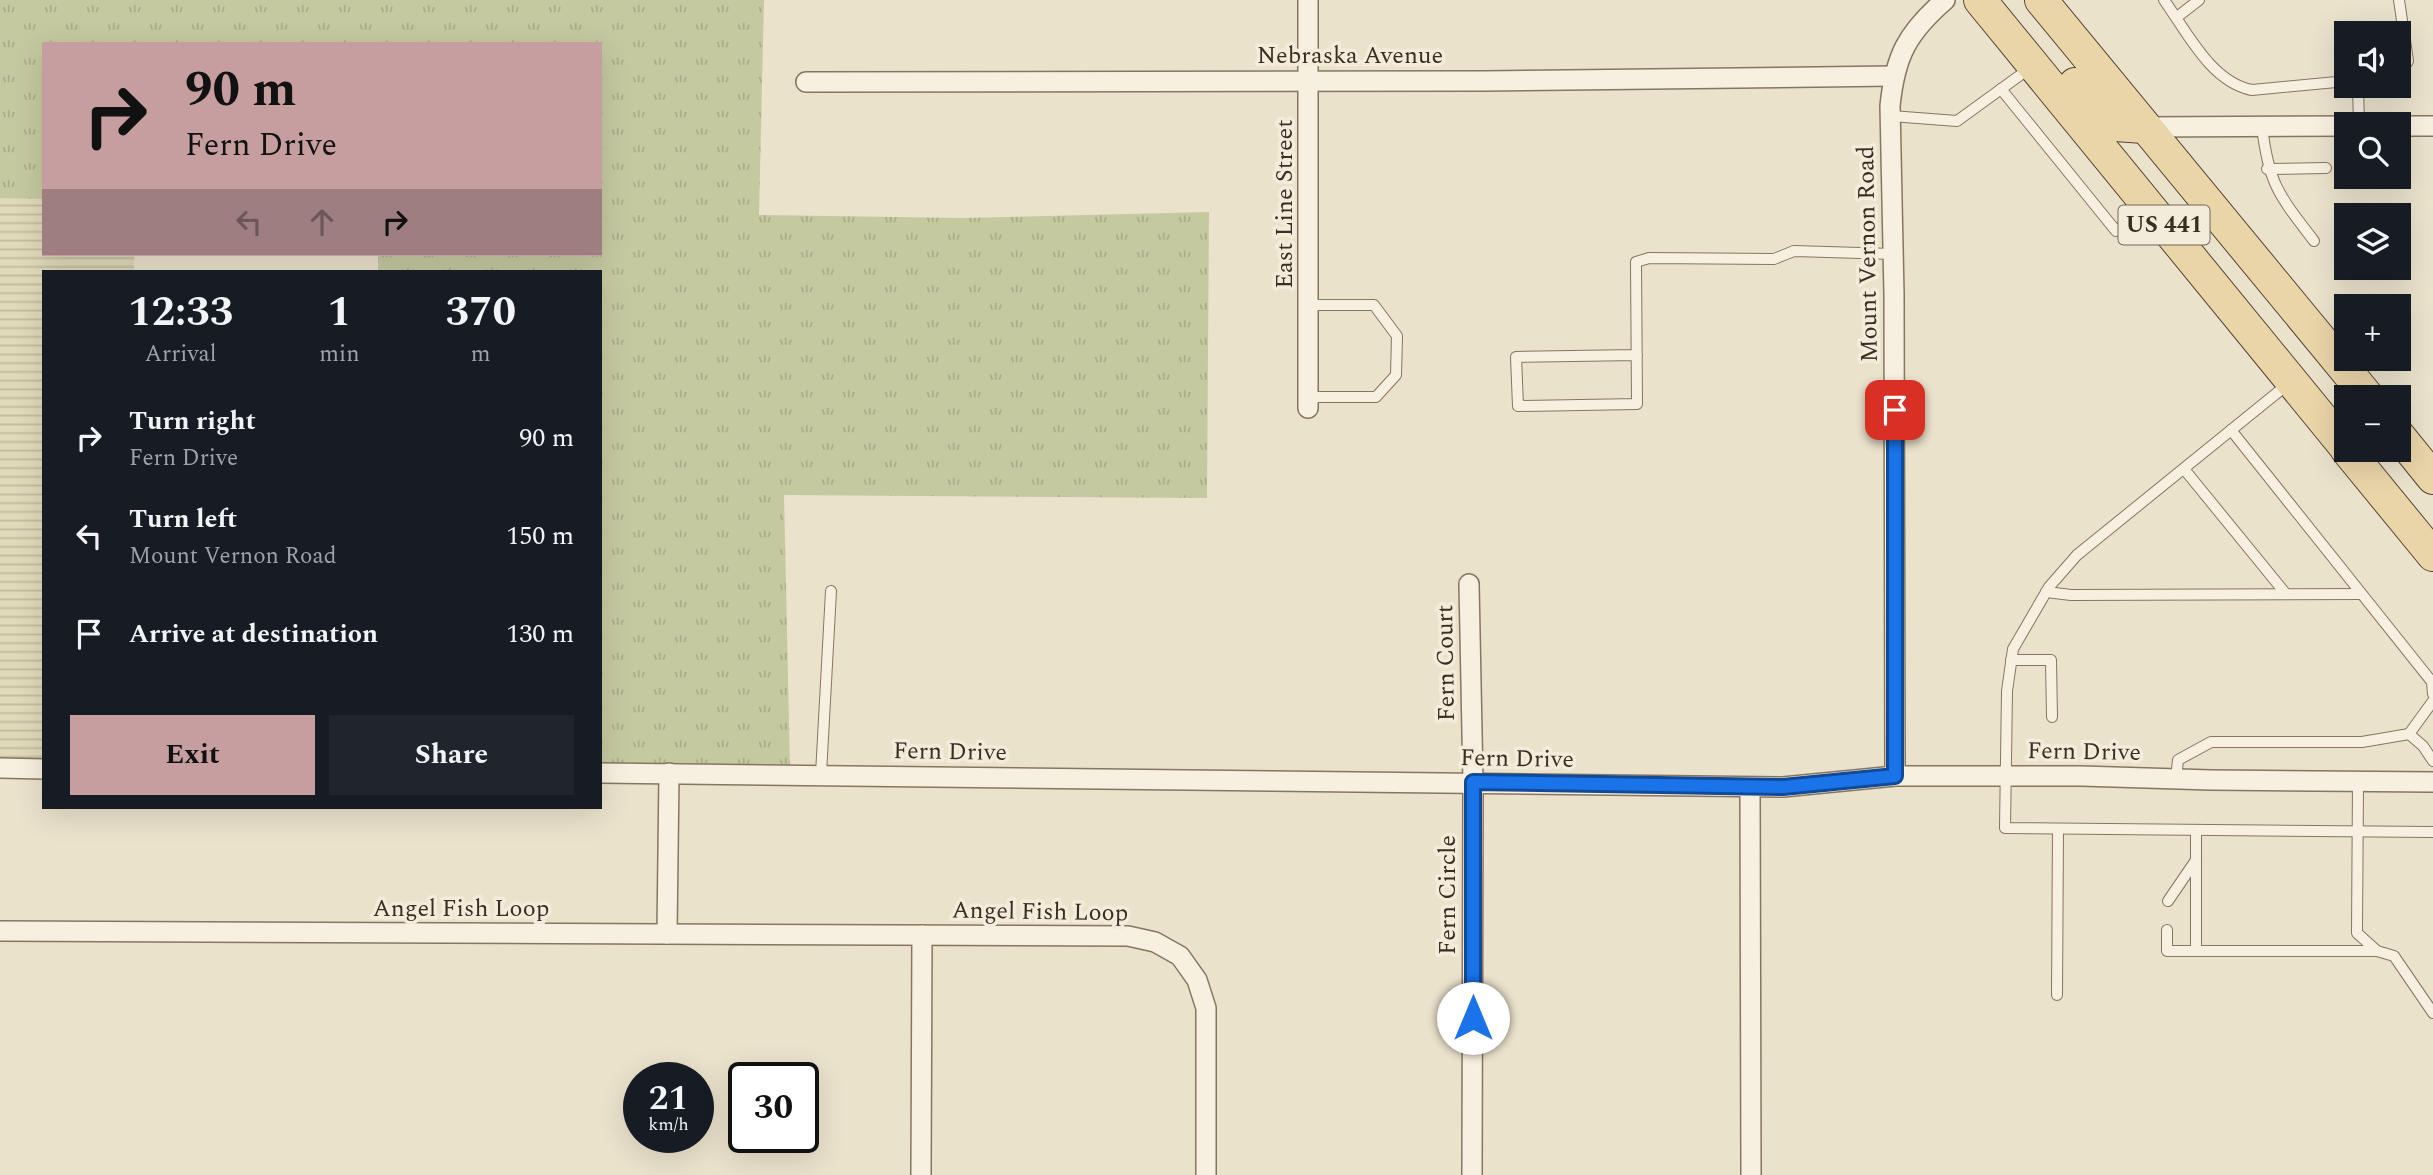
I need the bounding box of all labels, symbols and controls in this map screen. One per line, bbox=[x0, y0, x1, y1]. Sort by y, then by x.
map controls bbox=[2334, 21, 2411, 462]
button: sound bbox=[2334, 21, 2411, 98]
street label: Nebraska Avenue bbox=[1257, 38, 1443, 74]
text: 90 m bbox=[185, 53, 296, 128]
icon: right bbox=[70, 70, 161, 161]
button: search bbox=[2334, 112, 2411, 189]
street label: East Line Street bbox=[1267, 119, 1303, 289]
text: Fern Drive bbox=[185, 121, 337, 170]
street label: Mount Vernon Road bbox=[1848, 145, 1888, 363]
icon: left bbox=[230, 203, 268, 241]
icon: ahead bbox=[303, 203, 341, 241]
icon: right bbox=[376, 203, 414, 241]
button: layers bbox=[2334, 203, 2411, 280]
road number: US 441 bbox=[2118, 206, 2210, 244]
text: 12:33 bbox=[128, 281, 233, 344]
text: 1 bbox=[328, 281, 351, 344]
text: 370 bbox=[445, 281, 516, 344]
button: + bbox=[2334, 294, 2411, 371]
text: Arrival bbox=[145, 337, 216, 372]
text: min bbox=[319, 337, 360, 372]
text: m bbox=[471, 337, 491, 372]
pin bbox=[1865, 380, 1925, 440]
button: − bbox=[2334, 385, 2411, 462]
icon: arrive bbox=[1876, 391, 1914, 429]
text: Turn right bbox=[129, 401, 256, 441]
text: 90 m bbox=[519, 418, 574, 458]
icon: right bbox=[70, 419, 108, 457]
text: Fern Drive bbox=[129, 441, 238, 476]
text: Turn left bbox=[129, 499, 237, 539]
text: 150 m bbox=[506, 516, 574, 556]
icon: left bbox=[70, 517, 108, 555]
text: Mount Vernon Road bbox=[129, 539, 337, 574]
street label: Fern Court bbox=[1427, 604, 1465, 722]
text: Arrive at destination bbox=[129, 614, 378, 654]
text: 130 m bbox=[506, 614, 574, 654]
icon: arrive bbox=[70, 615, 108, 653]
button: Exit bbox=[70, 715, 315, 795]
button: Share bbox=[329, 715, 574, 795]
street label: Fern Drive bbox=[893, 733, 1007, 771]
street label: Fern Drive bbox=[2027, 733, 2141, 771]
street label: Fern Drive bbox=[1460, 740, 1574, 778]
street label: Fern Circle bbox=[1430, 835, 1466, 955]
street label: Angel Fish Loop bbox=[373, 891, 549, 927]
street label: Angel Fish Loop bbox=[951, 892, 1129, 932]
position arrow bbox=[1436, 981, 1510, 1055]
speed limit sign: 30 bbox=[728, 1062, 819, 1153]
text: 21 bbox=[649, 1072, 688, 1125]
text: km/h bbox=[648, 1111, 689, 1138]

